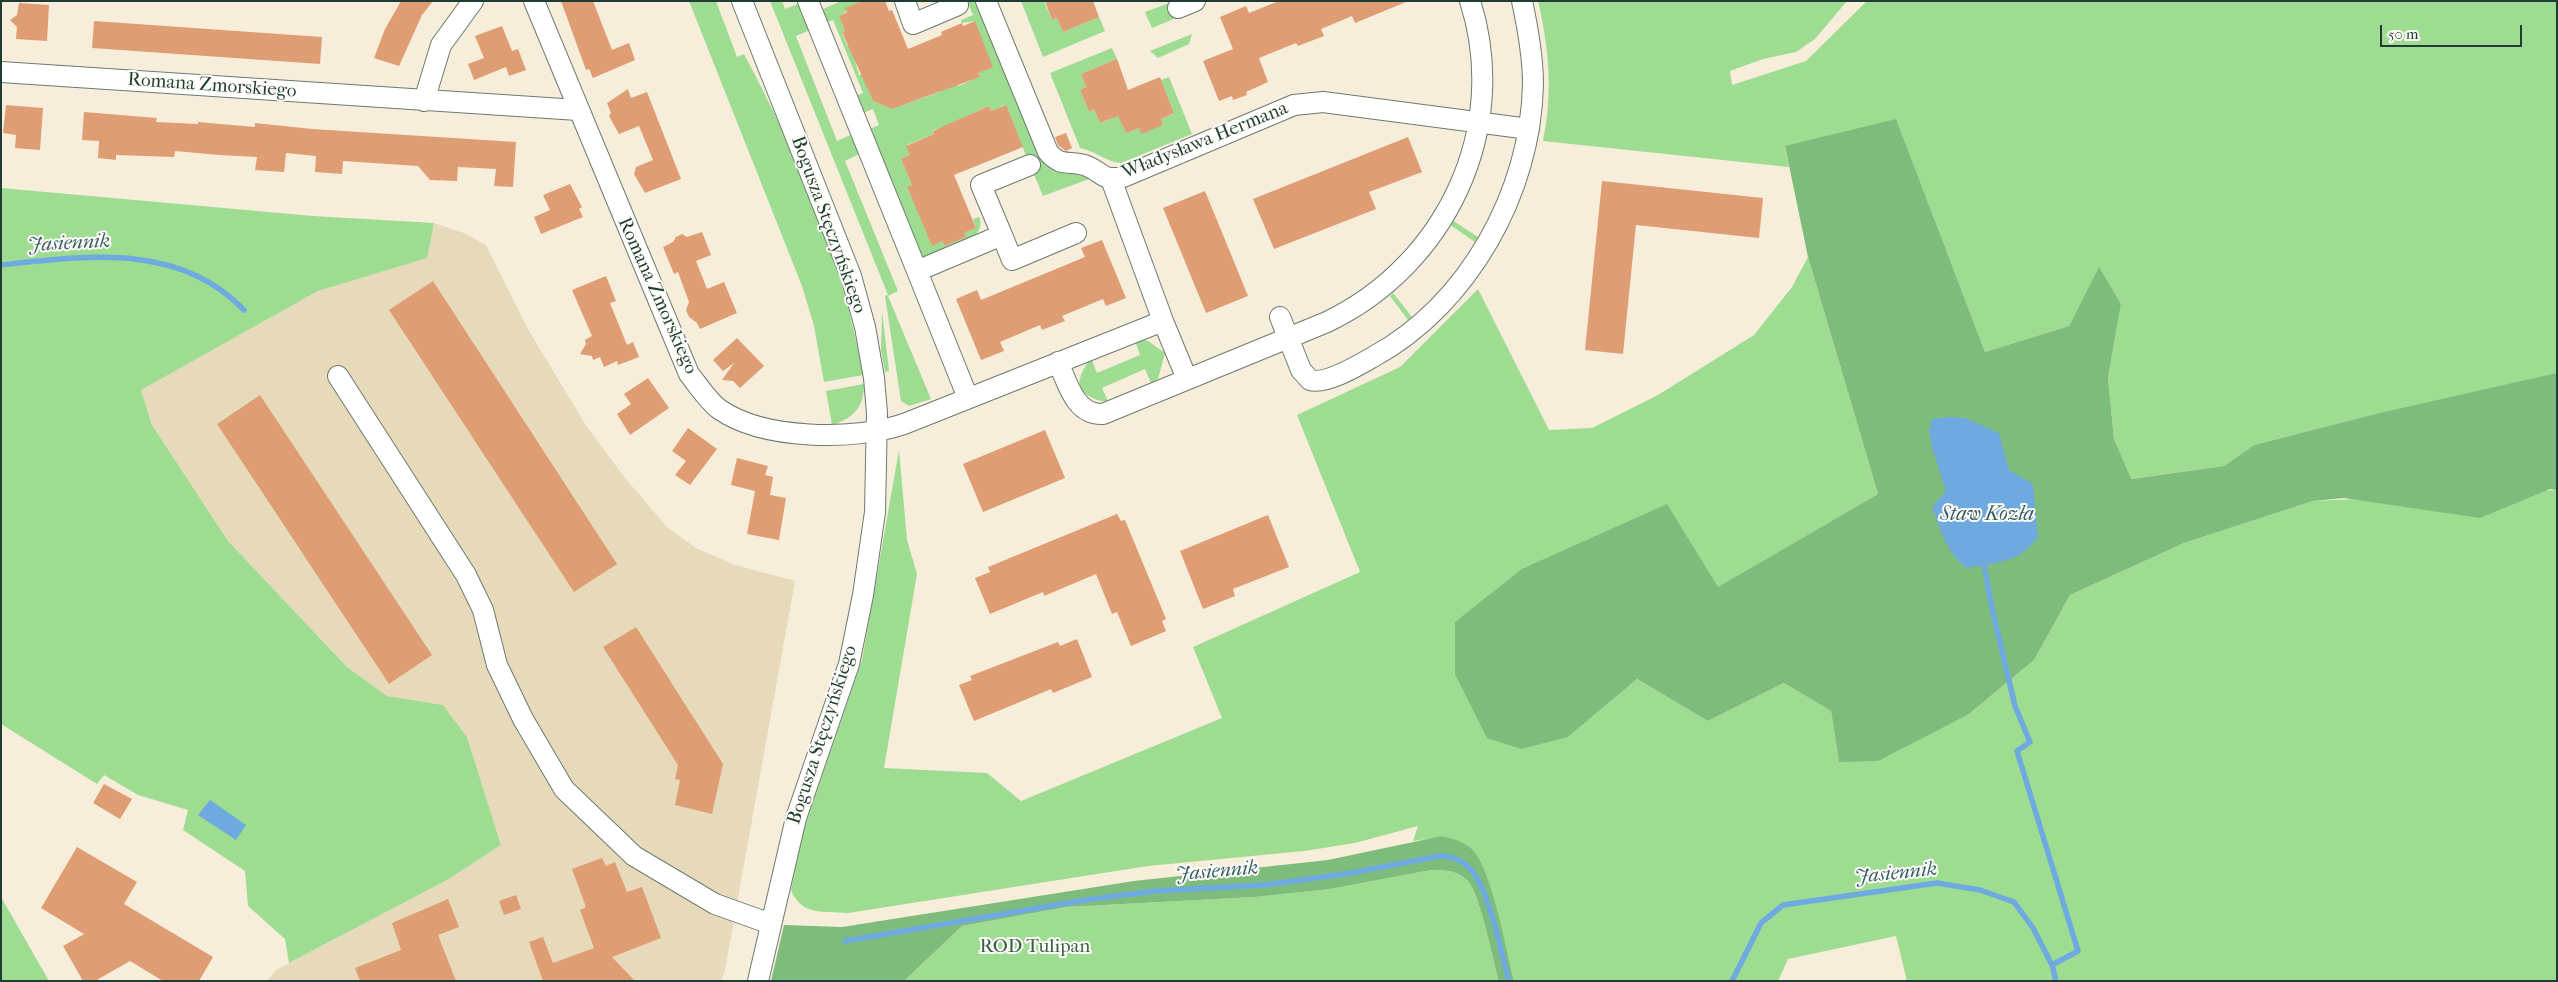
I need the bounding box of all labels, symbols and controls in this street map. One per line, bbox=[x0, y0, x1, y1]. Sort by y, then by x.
scale bar bbox=[2383, 15, 2526, 47]
text: 50 m bbox=[2388, 25, 2418, 43]
street label: Romana Zmorskiego bbox=[127, 69, 297, 103]
street label: Władysława Hermana bbox=[1119, 97, 1291, 185]
street label: Bogusza Stęczyńskiego bbox=[785, 133, 871, 317]
street label: Romana Zmorskiego bbox=[612, 214, 702, 378]
water label: Jasiennik bbox=[27, 230, 111, 258]
water label: Staw Kozła bbox=[1940, 503, 2034, 527]
street label: Bogusza Stęczyńskiego bbox=[783, 643, 863, 827]
water label: Jasiennik bbox=[1175, 856, 1259, 888]
water label: Jasiennik bbox=[1854, 858, 1938, 890]
park label: ROD Tulipan bbox=[980, 936, 1090, 958]

